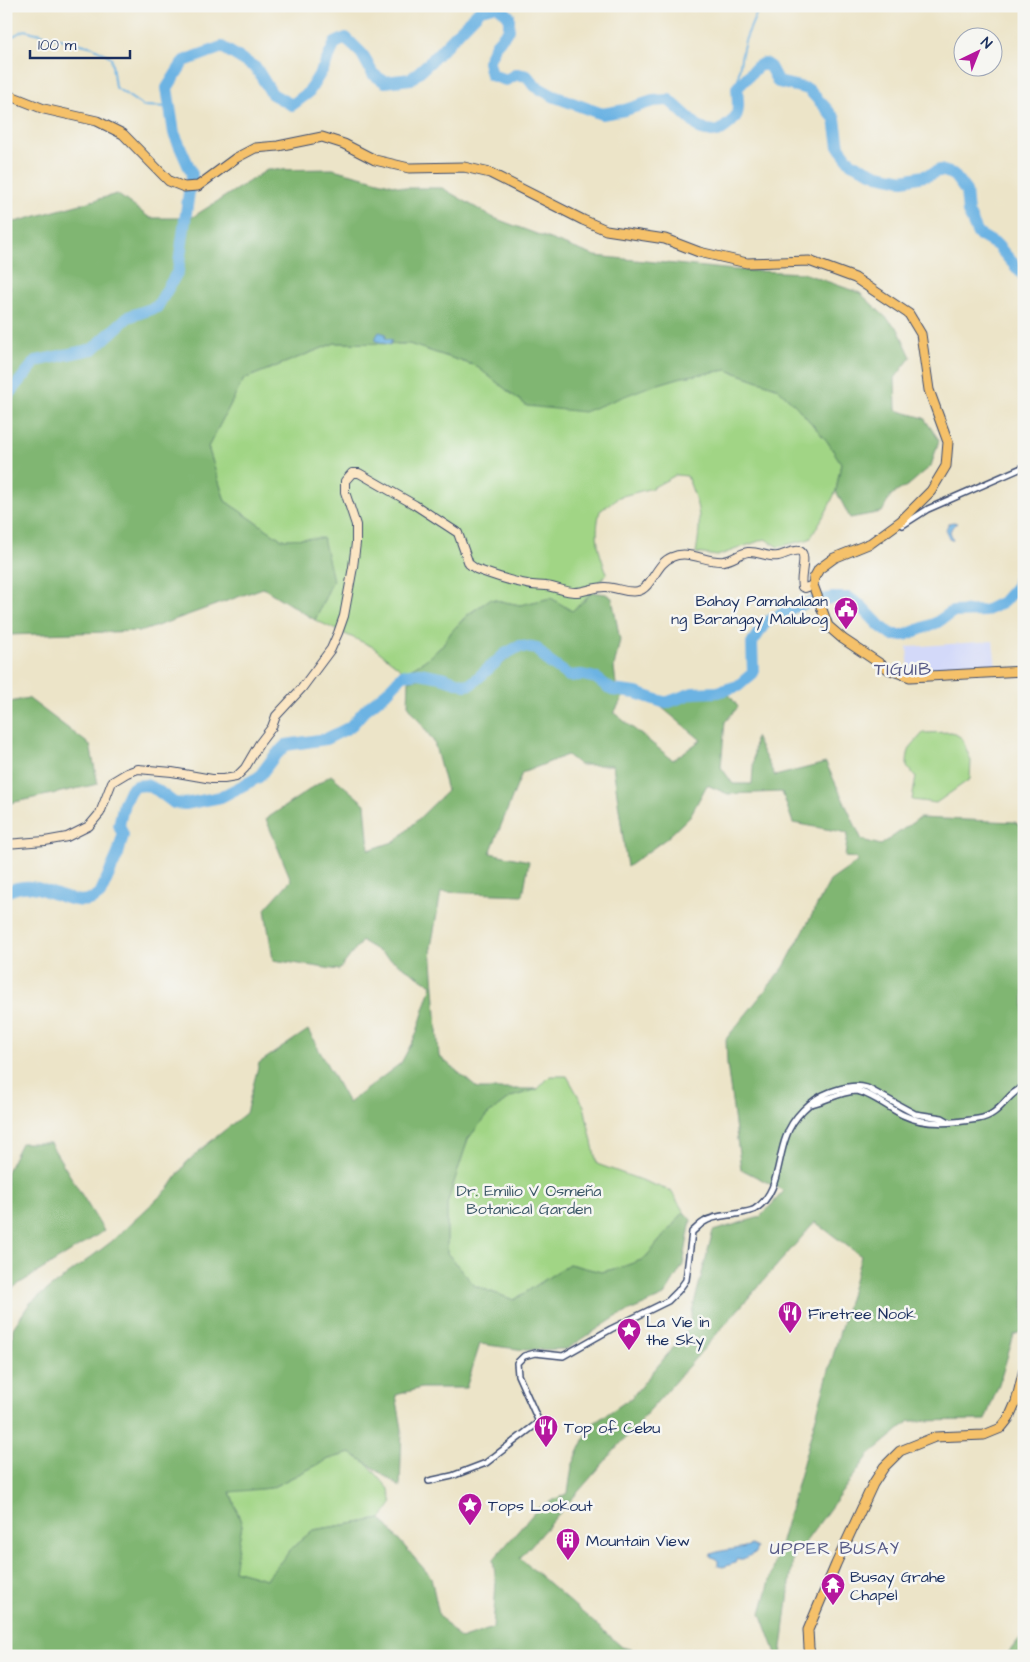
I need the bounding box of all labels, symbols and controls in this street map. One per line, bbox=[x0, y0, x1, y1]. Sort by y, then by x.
scale bar bbox=[30, 28, 130, 60]
north arrow bbox=[952, 28, 1002, 78]
text: N bbox=[976, 33, 996, 54]
text: 100 m bbox=[38, 35, 77, 56]
place label: Bahay Pamahalaan ng Barangay Malubog bbox=[671, 590, 828, 631]
public building icon: Bahay Pamahalaan ng Barangay Malubog bbox=[833, 596, 859, 630]
district label: TIGUIB bbox=[874, 657, 932, 682]
park label: Dr. Emilio V Osmeña Botanical Garden bbox=[457, 1180, 601, 1220]
restaurant icon: Firetree Nook bbox=[777, 1300, 803, 1334]
place label: Firetree Nook bbox=[808, 1303, 916, 1325]
place label: La Vie in the Sky bbox=[646, 1311, 710, 1352]
place icon: La Vie in the Sky bbox=[616, 1317, 642, 1351]
restaurant icon: Top of Cebu bbox=[533, 1414, 559, 1448]
place label: Top of Cebu bbox=[564, 1417, 660, 1439]
place icon: Tops Lookout bbox=[457, 1492, 483, 1526]
place label: Tops Lookout bbox=[488, 1495, 593, 1517]
building icon: Mountain View bbox=[555, 1527, 581, 1561]
place label: Mountain View bbox=[586, 1530, 690, 1552]
district label: UPPER BUSAY bbox=[770, 1536, 900, 1561]
place label: Busay Grahe Chapel bbox=[850, 1566, 946, 1606]
temple icon: Busay Grahe Chapel bbox=[820, 1572, 846, 1606]

